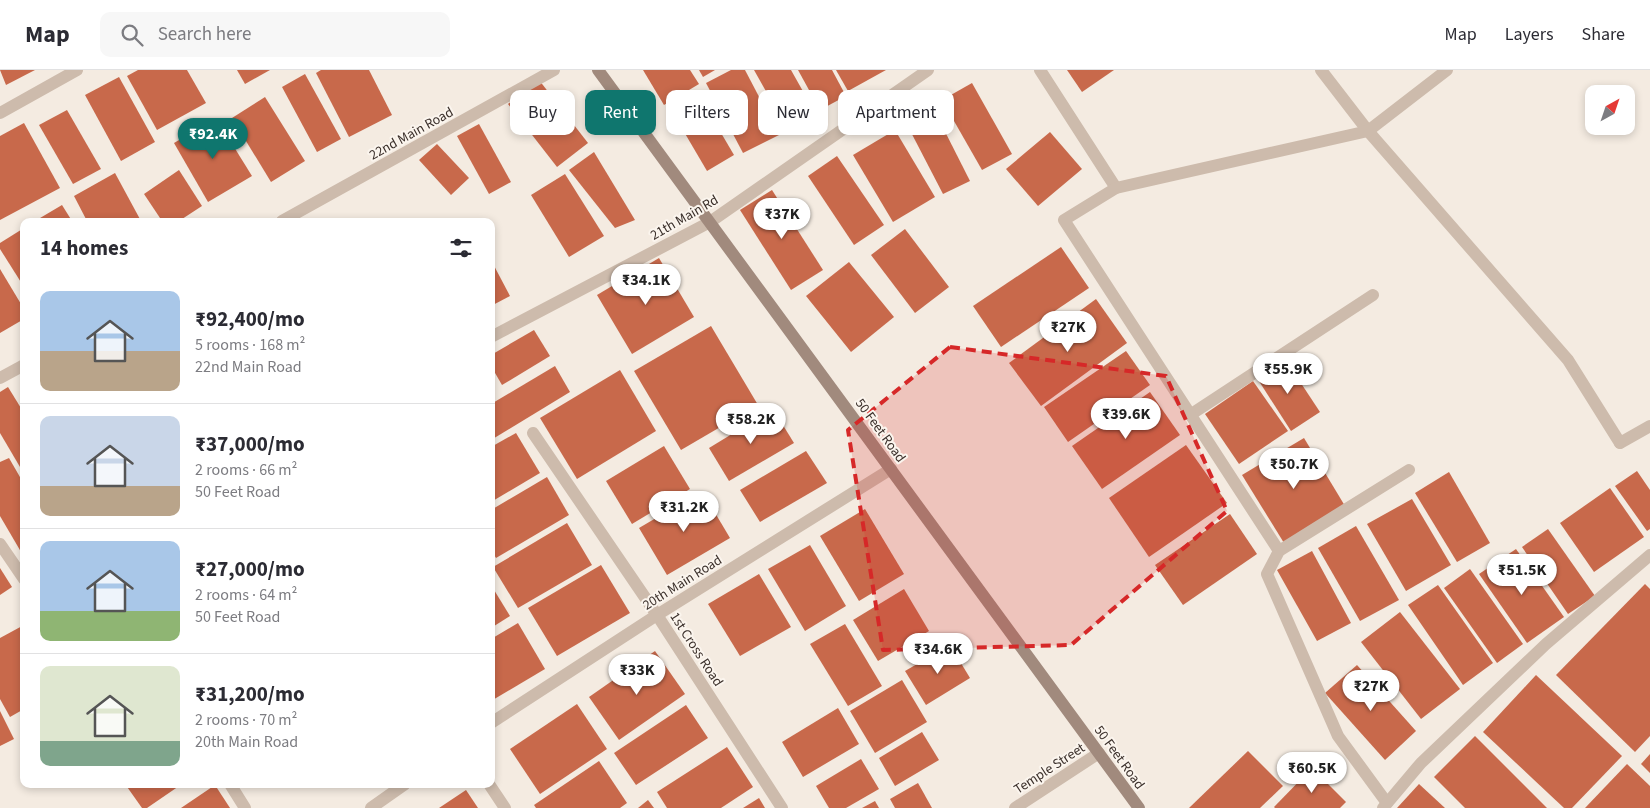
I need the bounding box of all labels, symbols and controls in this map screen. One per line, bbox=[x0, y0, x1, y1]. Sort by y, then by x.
search box bbox=[100, 12, 450, 57]
text: Map bbox=[25, 17, 70, 52]
icon: search bbox=[118, 21, 146, 49]
text: Search here bbox=[158, 21, 251, 48]
text: Map bbox=[1445, 22, 1477, 47]
text: Layers bbox=[1505, 22, 1554, 47]
text: Share bbox=[1582, 22, 1625, 47]
north arrow bbox=[1585, 85, 1635, 135]
map controls bbox=[1585, 85, 1635, 135]
chip: Buy bbox=[510, 90, 575, 135]
chip: Rent bbox=[585, 90, 656, 135]
chip: Filters bbox=[666, 90, 748, 135]
chip: New bbox=[758, 90, 828, 135]
chip: Apartment bbox=[838, 90, 954, 135]
street label: 22nd Main Road bbox=[366, 103, 457, 165]
pin: ₹92.4K bbox=[172, 118, 254, 160]
text: ₹92.4K bbox=[189, 123, 237, 145]
street label: 21th Main Rd bbox=[647, 190, 722, 245]
pin: ₹37K bbox=[752, 198, 812, 240]
text: ₹37K bbox=[764, 203, 800, 225]
text: 14 homes bbox=[40, 233, 128, 263]
icon: filters bbox=[447, 234, 475, 262]
pin: ₹34.1K bbox=[605, 264, 687, 306]
text: ₹34.1K bbox=[622, 269, 670, 291]
text: ₹92,400/mo bbox=[195, 304, 305, 334]
pin: ₹27K bbox=[1038, 310, 1098, 353]
icon: home bbox=[80, 311, 140, 371]
text: ₹27K bbox=[1050, 316, 1086, 338]
text: 5 rooms · 168 m² bbox=[195, 334, 305, 356]
pin: ₹55.9K bbox=[1247, 352, 1329, 395]
text: 22nd Main Road bbox=[195, 356, 302, 378]
text: ₹55.9K bbox=[1264, 358, 1312, 380]
street label: 50 Feet Road bbox=[850, 394, 910, 467]
pin: ₹39.6K bbox=[1085, 398, 1167, 440]
pin: ₹58.2K bbox=[710, 402, 792, 445]
text: ₹39.6K bbox=[1102, 403, 1150, 425]
text: ₹58.2K bbox=[727, 408, 775, 430]
text: ₹37,000/mo bbox=[195, 429, 305, 459]
icon: home bbox=[80, 436, 140, 496]
pin: ₹50.7K bbox=[1253, 448, 1335, 490]
text: ₹50.7K bbox=[1270, 453, 1318, 475]
text: 2 rooms · 66 m² bbox=[195, 459, 297, 481]
text: 50 Feet Road bbox=[195, 481, 280, 503]
pin: ₹31.2K bbox=[643, 490, 725, 533]
text: ₹31.2K bbox=[660, 496, 708, 518]
street label: 20th Main Road bbox=[639, 550, 726, 615]
text: ₹27,000/mo bbox=[195, 554, 305, 584]
pin: ₹51.5K bbox=[1481, 554, 1563, 596]
text: ₹51.5K bbox=[1498, 559, 1546, 581]
icon: home bbox=[80, 561, 140, 621]
text: 2 rooms · 64 m² bbox=[195, 584, 297, 606]
text: 50 Feet Road bbox=[195, 606, 280, 628]
street label: 1st Cross Road bbox=[665, 608, 728, 691]
pin: ₹34.6K bbox=[897, 632, 979, 675]
text: ₹34.6K bbox=[914, 638, 962, 660]
pin: ₹33K bbox=[607, 654, 667, 696]
text: ₹33K bbox=[619, 659, 655, 681]
pin: ₹27K bbox=[1341, 670, 1401, 712]
text: ₹27K bbox=[1353, 675, 1389, 697]
text: ₹31,200/mo bbox=[195, 679, 305, 709]
icon: home bbox=[80, 686, 140, 746]
text: 2 rooms · 70 m² bbox=[195, 709, 297, 731]
street label: 50 Feet Road bbox=[1089, 721, 1149, 794]
text: 20th Main Road bbox=[195, 731, 298, 753]
street label: Temple Street bbox=[1010, 738, 1089, 799]
pin: ₹60.5K bbox=[1271, 752, 1353, 794]
text: ₹60.5K bbox=[1288, 757, 1336, 779]

